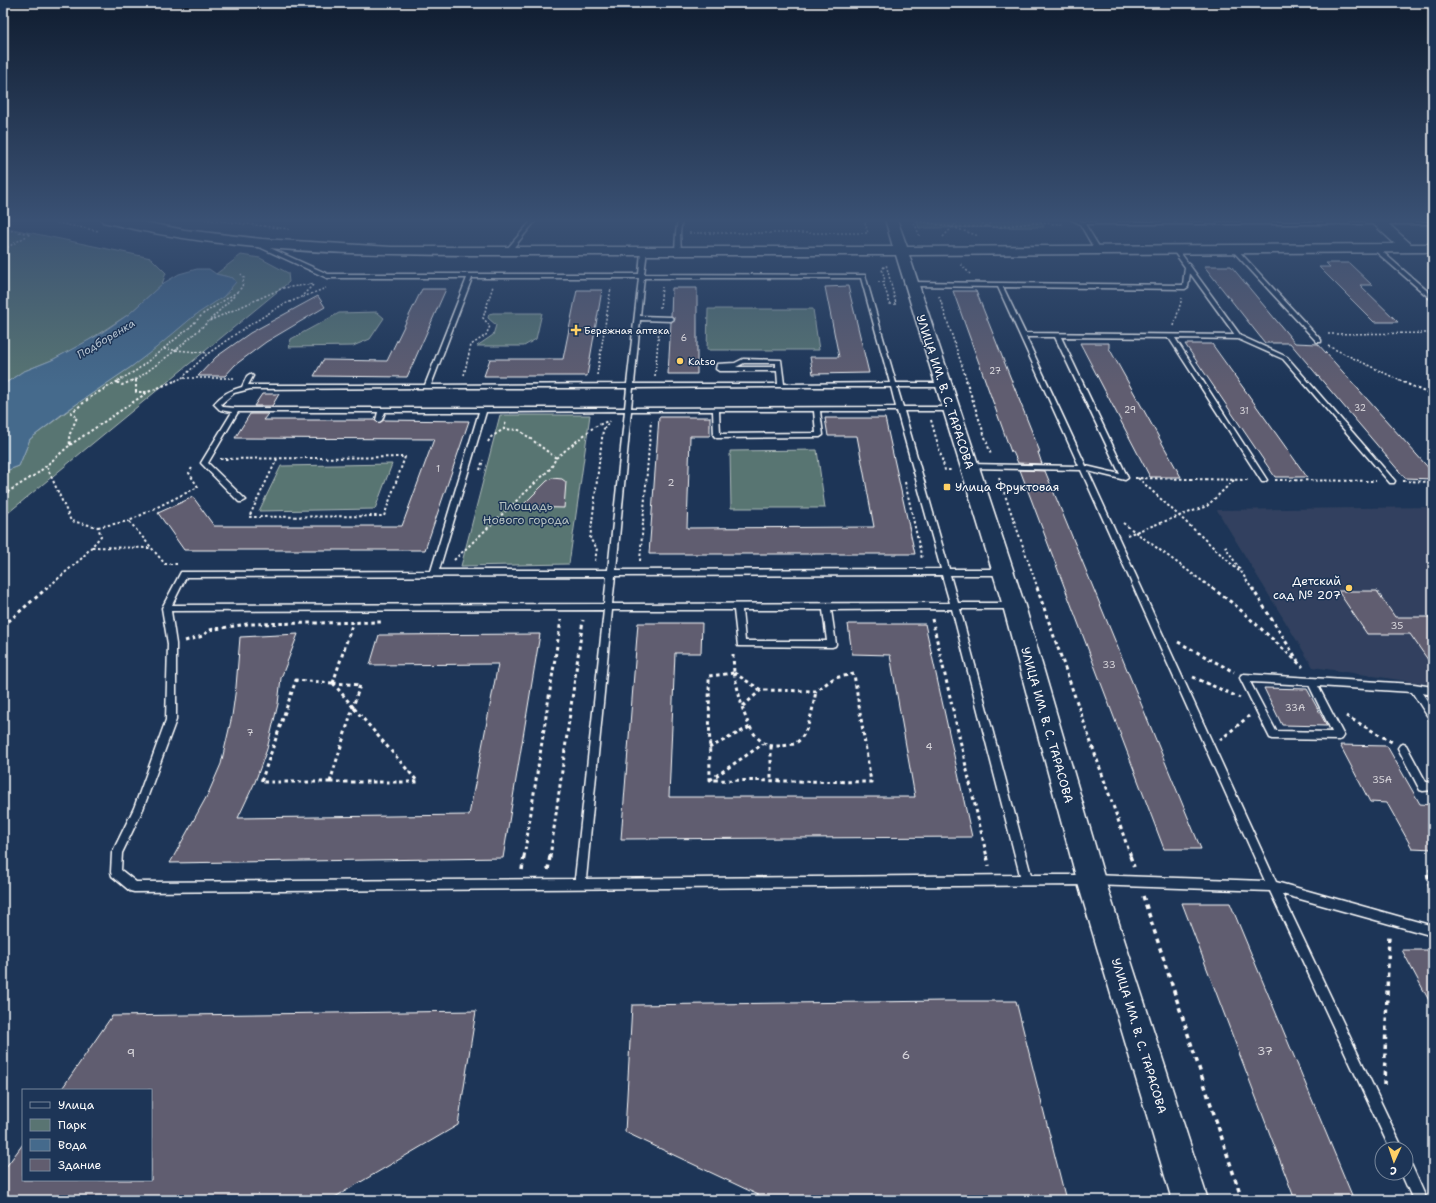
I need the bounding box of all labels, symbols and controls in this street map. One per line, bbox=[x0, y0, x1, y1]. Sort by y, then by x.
street label: УЛИЦА ИМ. В. С. ТАРАСОВА bbox=[912, 313, 978, 472]
water label: Подборенка bbox=[74, 316, 138, 362]
place label: Бережная аптека bbox=[584, 324, 670, 337]
marker: Бережная аптека bbox=[571, 325, 581, 335]
house number: 6 bbox=[681, 332, 687, 344]
place label: Katso bbox=[688, 355, 716, 368]
marker: Katso bbox=[675, 356, 685, 366]
house number: 27 bbox=[989, 365, 1001, 377]
house number: 32 bbox=[1354, 402, 1366, 414]
house number: 29 bbox=[1124, 404, 1136, 416]
house number: 31 bbox=[1239, 405, 1249, 417]
house number: 1 bbox=[436, 462, 440, 475]
house number: 2 bbox=[668, 476, 675, 489]
place label: Улица Фруктовая bbox=[955, 479, 1059, 495]
marker: Улица Фруктовая bbox=[942, 482, 952, 492]
park label: Площадь Нового города bbox=[483, 498, 570, 528]
place label: Детский сад № 207 bbox=[1273, 573, 1341, 603]
marker: Детский сад № 207 bbox=[1344, 583, 1354, 593]
house number: 35 bbox=[1391, 619, 1403, 632]
street label: УЛИЦА ИМ. В. С. ТАРАСОВА bbox=[1017, 645, 1077, 805]
house number: 33 bbox=[1102, 658, 1116, 671]
house number: 33А bbox=[1285, 701, 1305, 714]
house number: 7 bbox=[247, 726, 254, 739]
house number: 4 bbox=[926, 740, 933, 753]
house number: 35А bbox=[1372, 773, 1392, 786]
street label: УЛИЦА ИМ. В. С. ТАРАСОВА bbox=[1108, 956, 1170, 1116]
house number: 37 bbox=[1257, 1043, 1273, 1059]
house number: 9 bbox=[127, 1045, 135, 1061]
house number: 6 bbox=[902, 1047, 910, 1063]
legend bbox=[22, 1089, 152, 1181]
text: Улица bbox=[58, 1097, 95, 1113]
text: Парк bbox=[58, 1117, 87, 1133]
text: Вода bbox=[58, 1137, 87, 1153]
north arrow bbox=[1374, 1141, 1414, 1181]
text: Здание bbox=[58, 1157, 102, 1173]
text: С bbox=[1389, 1163, 1397, 1178]

